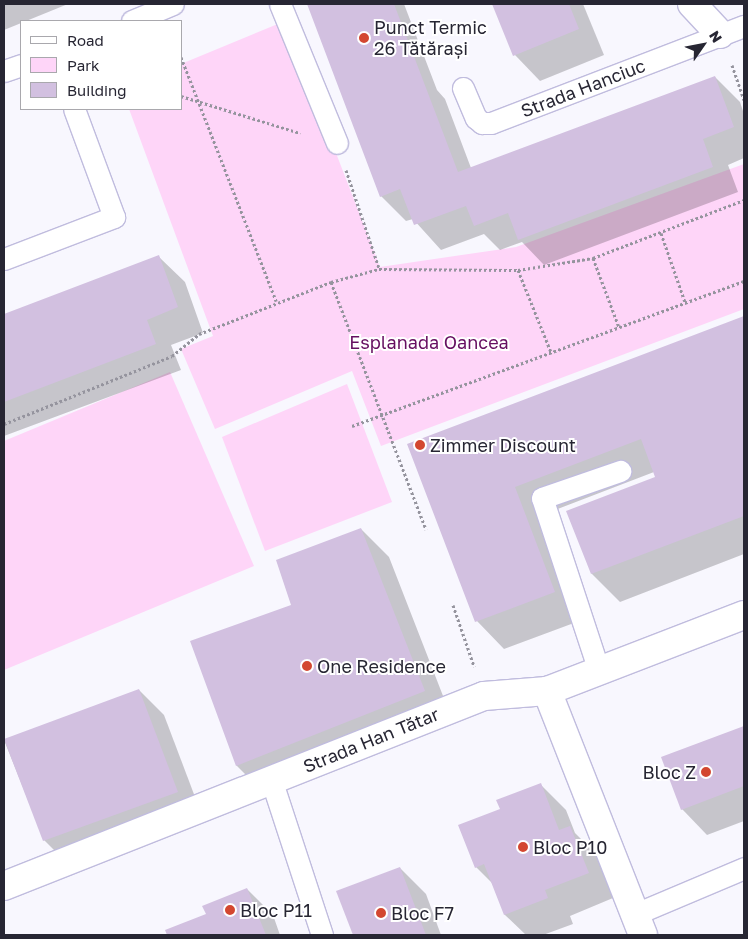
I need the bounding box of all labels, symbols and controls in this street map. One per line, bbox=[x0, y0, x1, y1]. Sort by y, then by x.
place label: Punct Termic 26 Tătărași bbox=[374, 17, 487, 59]
legend bbox=[20, 20, 182, 110]
north arrow bbox=[678, 20, 728, 70]
text: N bbox=[706, 27, 726, 46]
text: Road bbox=[67, 31, 104, 49]
marker: Punct Termic 26 Tătărași bbox=[358, 32, 370, 44]
street label: Strada Hanciuc bbox=[518, 54, 648, 122]
text: Park bbox=[67, 56, 99, 74]
text: Building bbox=[67, 81, 127, 99]
park label: Esplanada Oancea bbox=[349, 331, 509, 353]
place label: Zimmer Discount bbox=[430, 434, 576, 456]
marker: Zimmer Discount bbox=[414, 439, 426, 451]
place label: One Residence bbox=[317, 655, 446, 677]
marker: One Residence bbox=[301, 660, 313, 672]
street label: Strada Han Tătar bbox=[300, 703, 442, 777]
place label: Bloc Z bbox=[642, 761, 696, 783]
marker: Bloc Z bbox=[700, 766, 712, 778]
place label: Bloc P10 bbox=[533, 836, 607, 858]
marker: Bloc P10 bbox=[517, 841, 529, 853]
place label: Bloc P11 bbox=[240, 899, 312, 921]
place label: Bloc F7 bbox=[391, 902, 454, 924]
marker: Bloc P11 bbox=[224, 904, 236, 916]
marker: Bloc F7 bbox=[375, 907, 387, 919]

